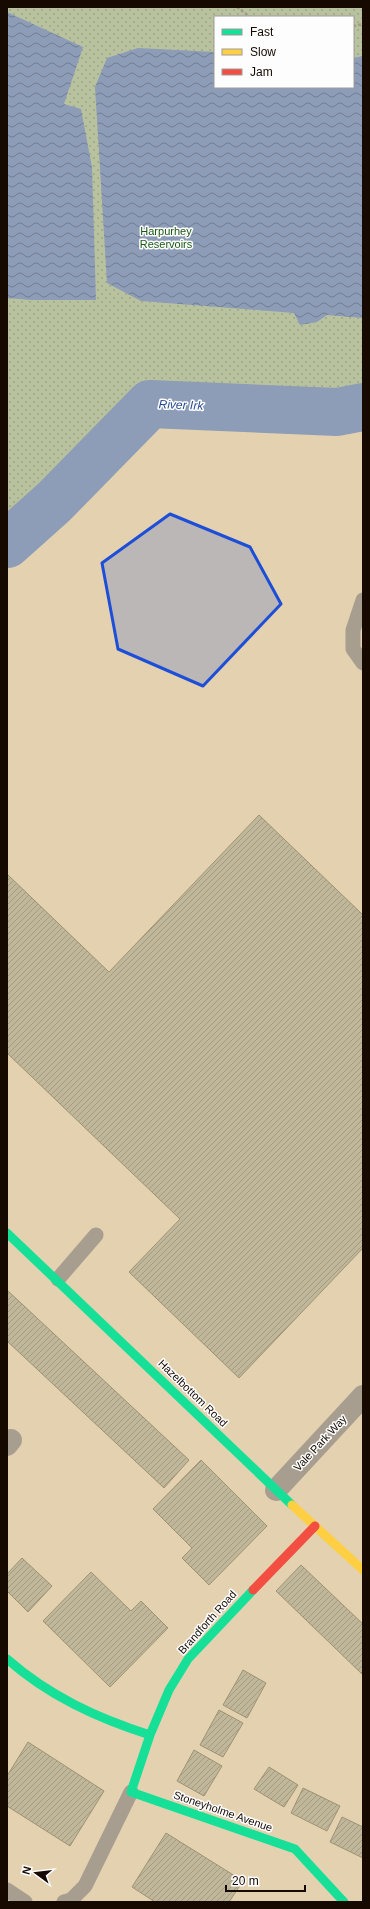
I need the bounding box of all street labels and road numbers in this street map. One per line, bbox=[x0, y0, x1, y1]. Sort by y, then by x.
street label: Hazelbottom Road bbox=[156, 1357, 230, 1429]
street label: Vale Park Way bbox=[291, 1412, 349, 1473]
street label: Brandforth Road bbox=[176, 1588, 238, 1656]
street label: Stoneyholme Avenue bbox=[172, 1788, 274, 1834]

